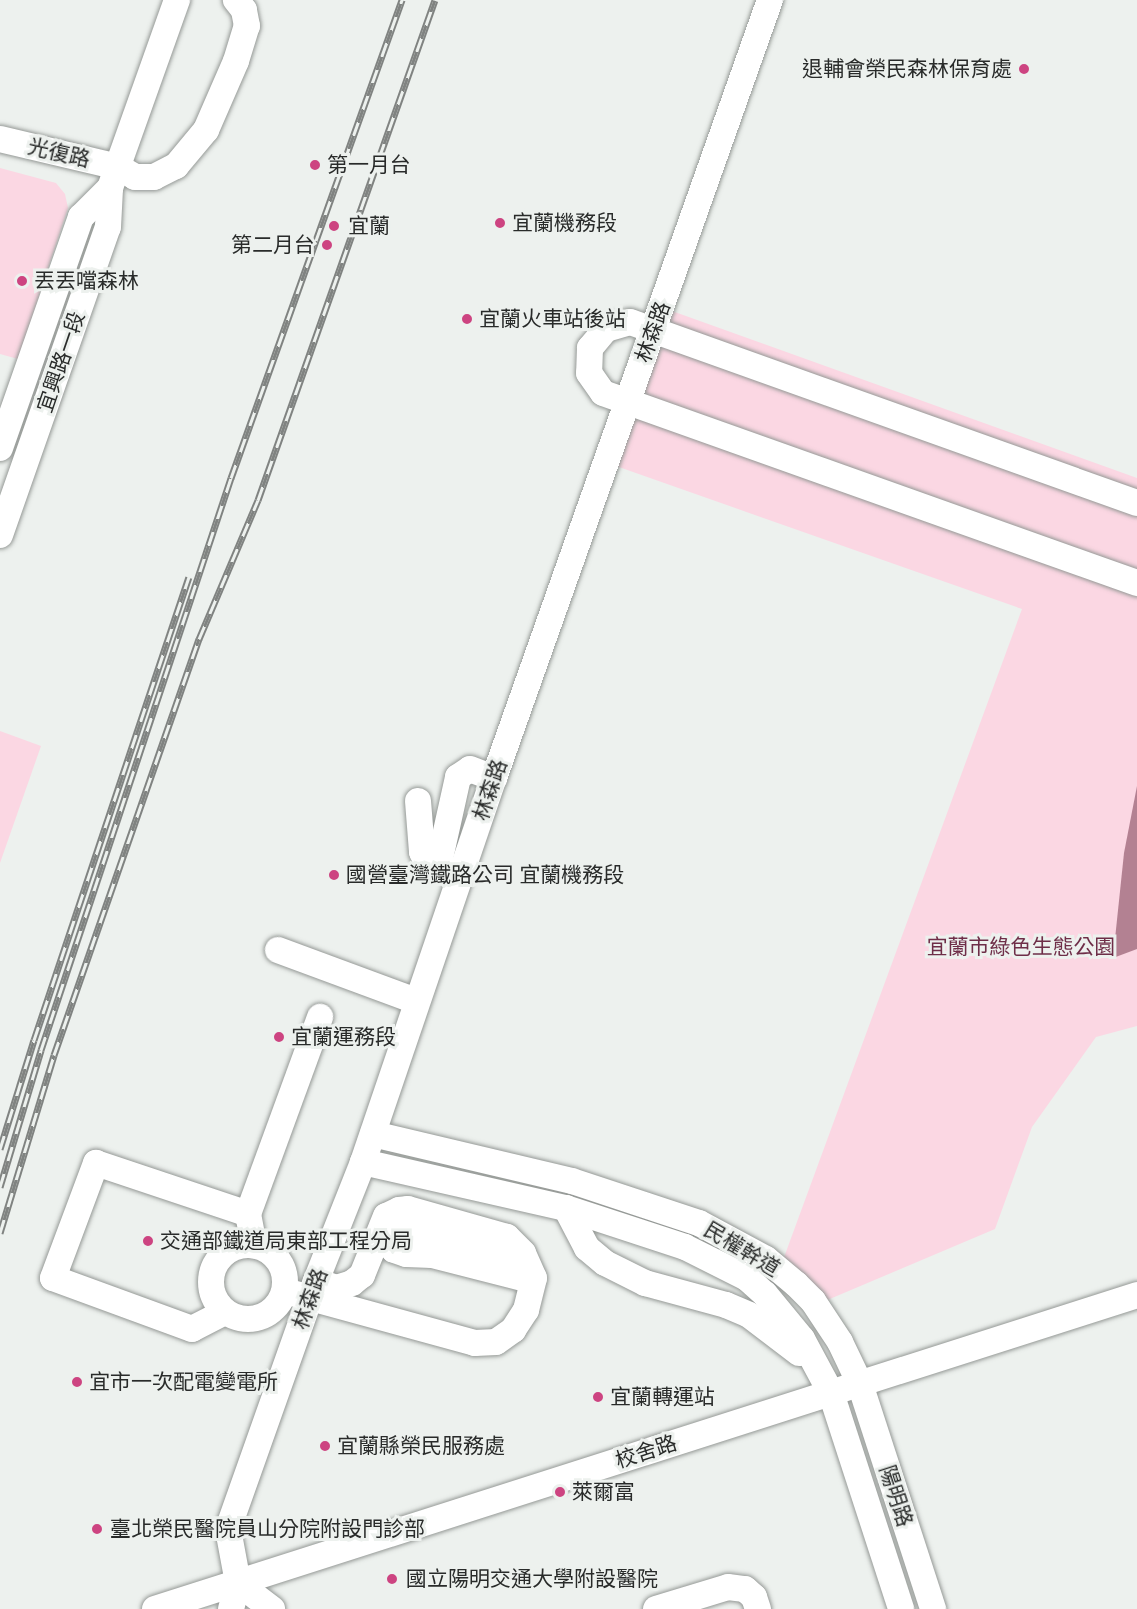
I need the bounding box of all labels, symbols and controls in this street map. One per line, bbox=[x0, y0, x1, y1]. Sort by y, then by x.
place label: 退輔會榮民森林保育處 bbox=[802, 56, 1012, 82]
marker: 退輔會榮民森林保育處 bbox=[1017, 62, 1031, 76]
street label: 光復路 bbox=[25, 134, 93, 172]
place label: 第一月台 bbox=[327, 152, 411, 178]
marker: 第一月台 bbox=[308, 158, 322, 172]
place label: 宜蘭機務段 bbox=[512, 210, 617, 236]
place label: 宜蘭 bbox=[348, 213, 390, 239]
marker: 宜蘭機務段 bbox=[493, 216, 507, 230]
marker: 宜蘭 bbox=[325, 217, 343, 235]
place label: 第二月台 bbox=[231, 232, 315, 258]
marker: 第二月台 bbox=[320, 238, 334, 252]
place label: 丟丟噹森林 bbox=[34, 268, 139, 294]
marker: 丟丟噹森林 bbox=[15, 274, 29, 288]
street label: 林森路 bbox=[630, 298, 676, 366]
place label: 宜蘭火車站後站 bbox=[479, 306, 626, 332]
street label: 宜興路一段 bbox=[32, 308, 90, 416]
marker: 宜蘭火車站後站 bbox=[460, 312, 474, 326]
street label: 林森路 bbox=[468, 756, 512, 824]
place label: 國營臺灣鐵路公司 宜蘭機務段 bbox=[346, 862, 624, 888]
marker: 國營臺灣鐵路公司 宜蘭機務段 bbox=[327, 868, 341, 882]
park label: 宜蘭市綠色生態公園 bbox=[927, 934, 1115, 960]
place label: 宜蘭運務段 bbox=[291, 1024, 396, 1050]
marker: 宜蘭運務段 bbox=[272, 1030, 286, 1044]
street label: 民權幹道 bbox=[700, 1217, 784, 1281]
place label: 交通部鐵道局東部工程分局 bbox=[160, 1228, 412, 1254]
marker: 交通部鐵道局東部工程分局 bbox=[141, 1234, 155, 1248]
street label: 林森路 bbox=[287, 1265, 333, 1333]
place label: 宜市一次配電變電所 bbox=[89, 1369, 278, 1395]
marker: 宜市一次配電變電所 bbox=[70, 1375, 84, 1389]
place label: 宜蘭轉運站 bbox=[610, 1384, 715, 1410]
marker: 宜蘭轉運站 bbox=[591, 1390, 605, 1404]
street label: 校舍路 bbox=[612, 1430, 680, 1474]
place label: 宜蘭縣榮民服務處 bbox=[337, 1433, 505, 1459]
marker: 宜蘭縣榮民服務處 bbox=[318, 1439, 332, 1453]
street label: 陽明路 bbox=[874, 1462, 918, 1530]
place label: 萊爾富 bbox=[572, 1479, 635, 1505]
marker: 萊爾富 bbox=[553, 1485, 567, 1499]
place label: 臺北榮民醫院員山分院附設門診部 bbox=[110, 1516, 425, 1542]
marker: 臺北榮民醫院員山分院附設門診部 bbox=[88, 1520, 106, 1538]
place label: 國立陽明交通大學附設醫院 bbox=[406, 1566, 658, 1592]
marker: 國立陽明交通大學附設醫院 bbox=[383, 1570, 401, 1588]

